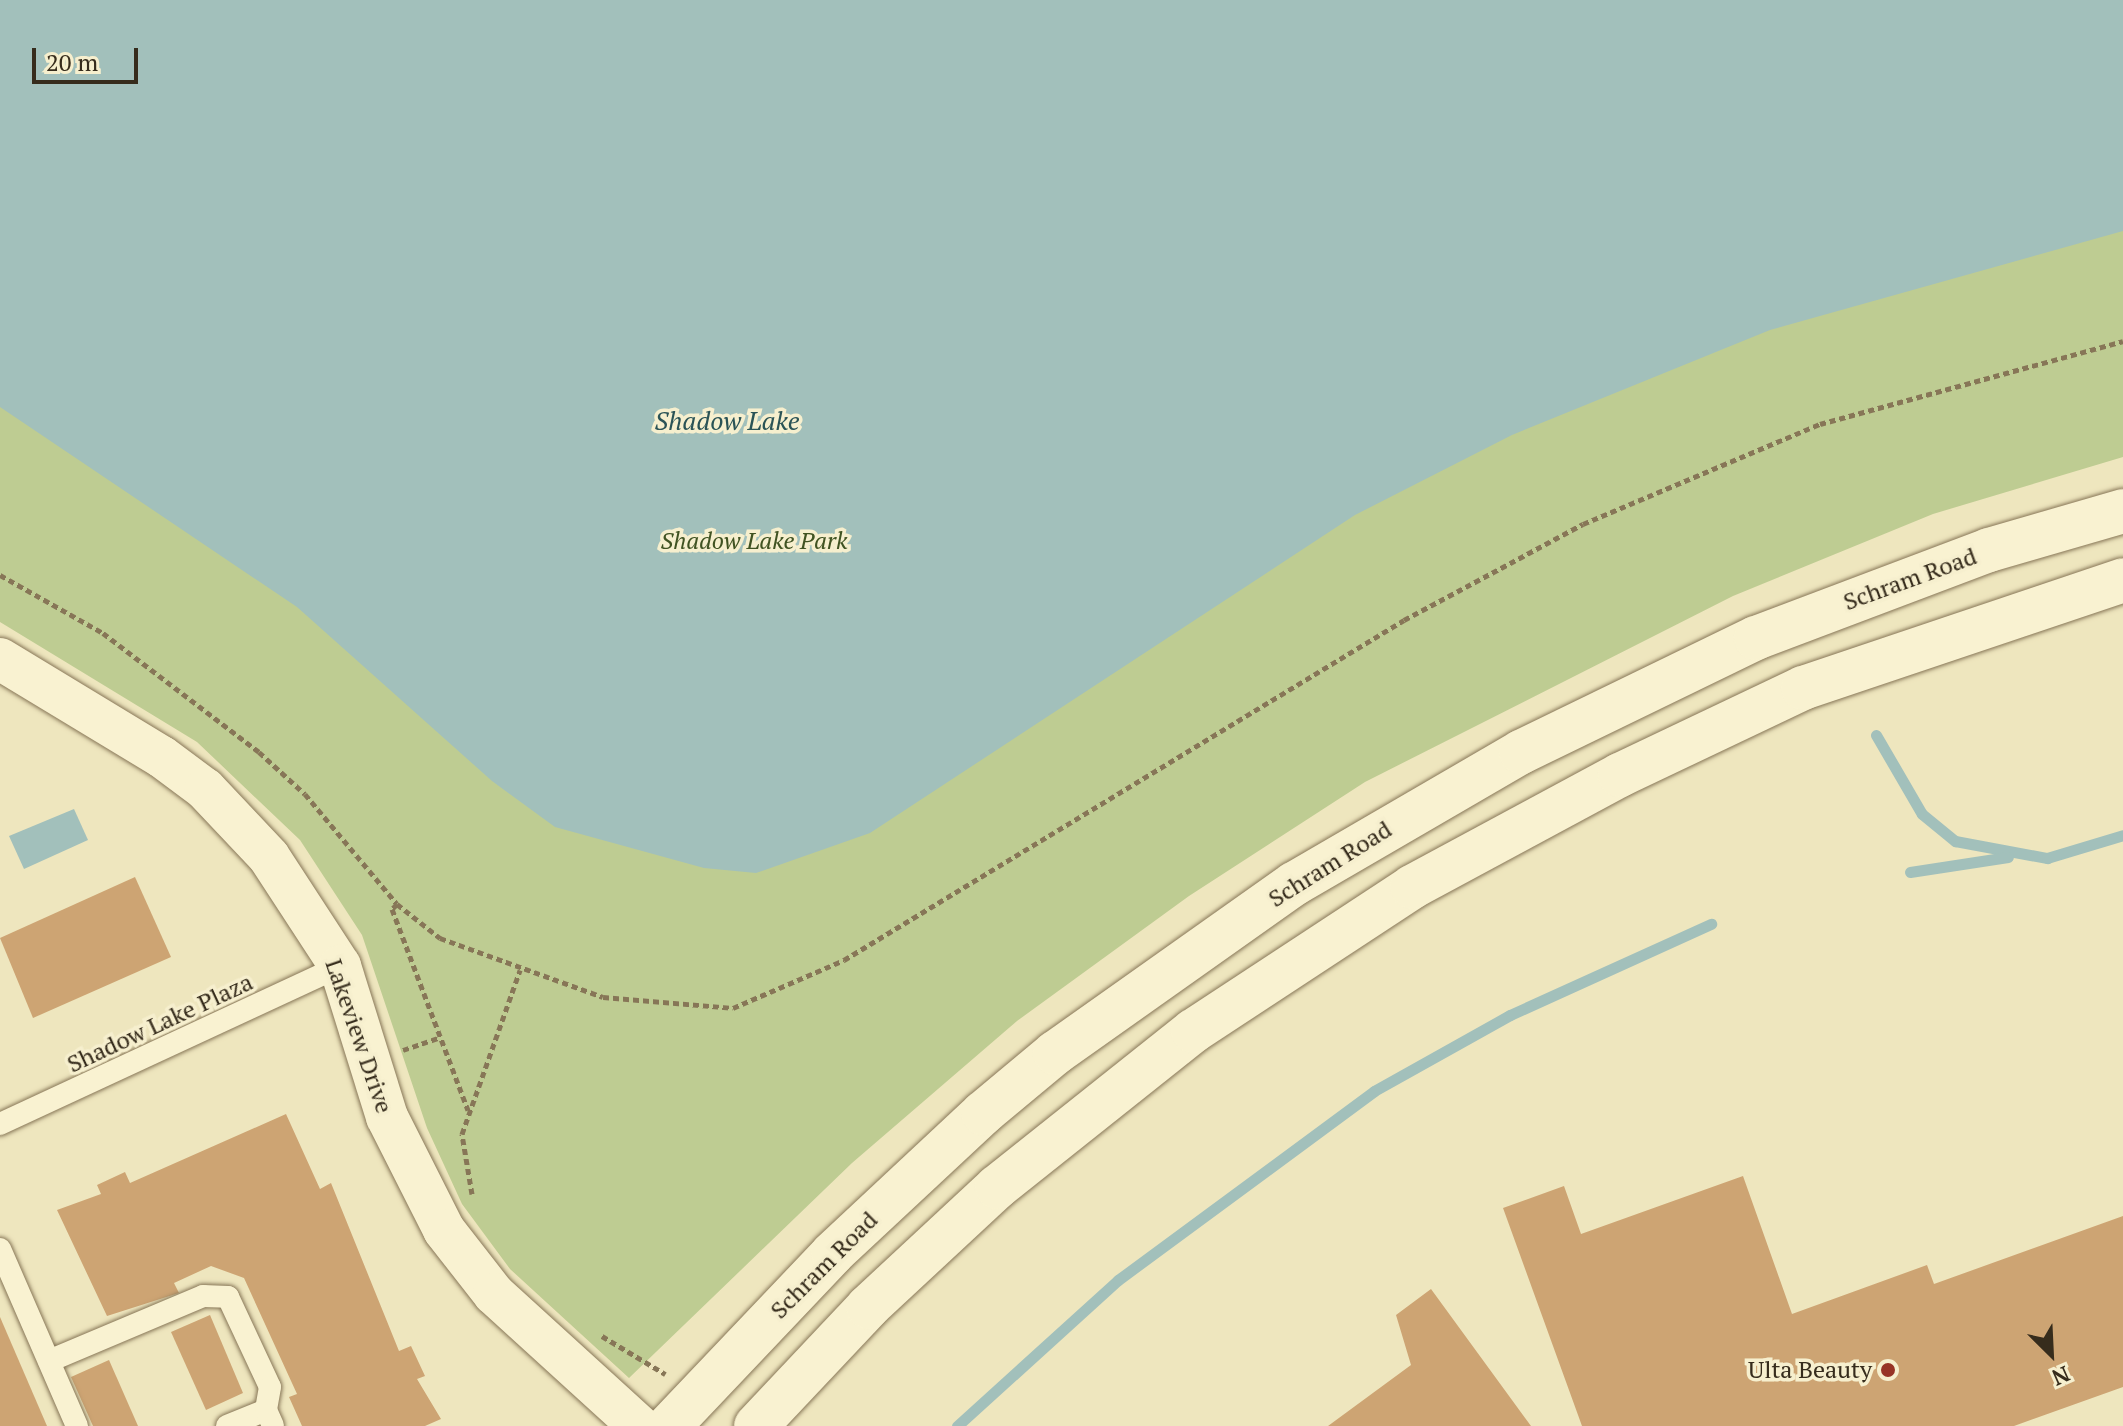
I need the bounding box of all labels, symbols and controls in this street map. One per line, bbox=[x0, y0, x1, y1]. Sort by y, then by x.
scale bar bbox=[36, 32, 142, 82]
text: 20 m bbox=[46, 46, 98, 78]
water label: Shadow Lake bbox=[655, 405, 799, 437]
park label: Shadow Lake Park bbox=[660, 527, 848, 555]
street label: Schram Road bbox=[1840, 542, 1980, 616]
street label: Schram Road bbox=[1263, 815, 1397, 913]
street label: Lakeview Drive bbox=[319, 955, 399, 1117]
street label: Shadow Lake Plaza bbox=[63, 967, 257, 1079]
street label: Schram Road bbox=[764, 1205, 884, 1325]
north arrow bbox=[2011, 1314, 2091, 1394]
place label: Ulta Beauty bbox=[1748, 1356, 1872, 1384]
text: N bbox=[2047, 1360, 2074, 1393]
marker: Ulta Beauty bbox=[1879, 1361, 1897, 1379]

